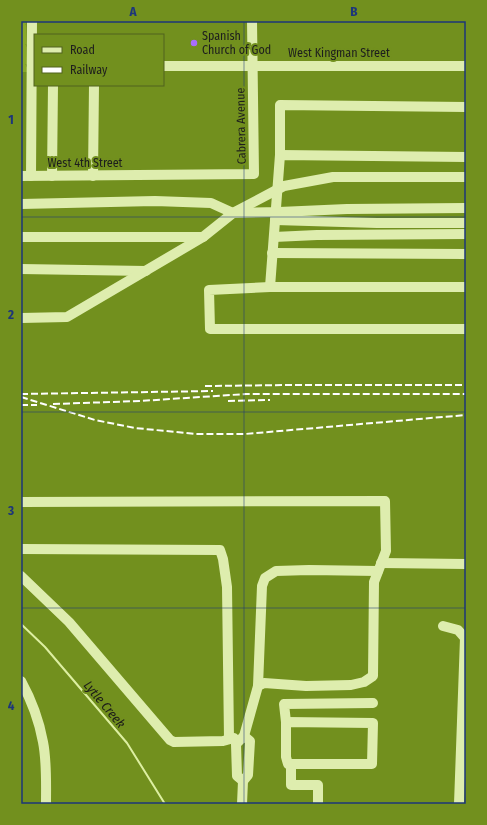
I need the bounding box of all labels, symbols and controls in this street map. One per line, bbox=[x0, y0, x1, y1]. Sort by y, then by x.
text: A bbox=[128, 4, 137, 19]
text: B bbox=[350, 4, 358, 19]
place label: Spanish Church of God bbox=[202, 29, 271, 57]
legend bbox=[34, 34, 164, 86]
marker: Spanish Church of God bbox=[189, 38, 199, 48]
text: Road bbox=[70, 43, 95, 57]
street label: West Kingman Street bbox=[288, 46, 390, 60]
text: Railway bbox=[70, 63, 108, 77]
street label: Cabrera Avenue bbox=[233, 88, 249, 164]
text: 1 bbox=[8, 112, 14, 127]
street label: West 4th Street bbox=[47, 156, 123, 170]
text: 2 bbox=[7, 307, 14, 322]
text: 3 bbox=[7, 503, 14, 518]
water label: Lytle Creek bbox=[81, 678, 129, 731]
text: 4 bbox=[8, 698, 15, 713]

